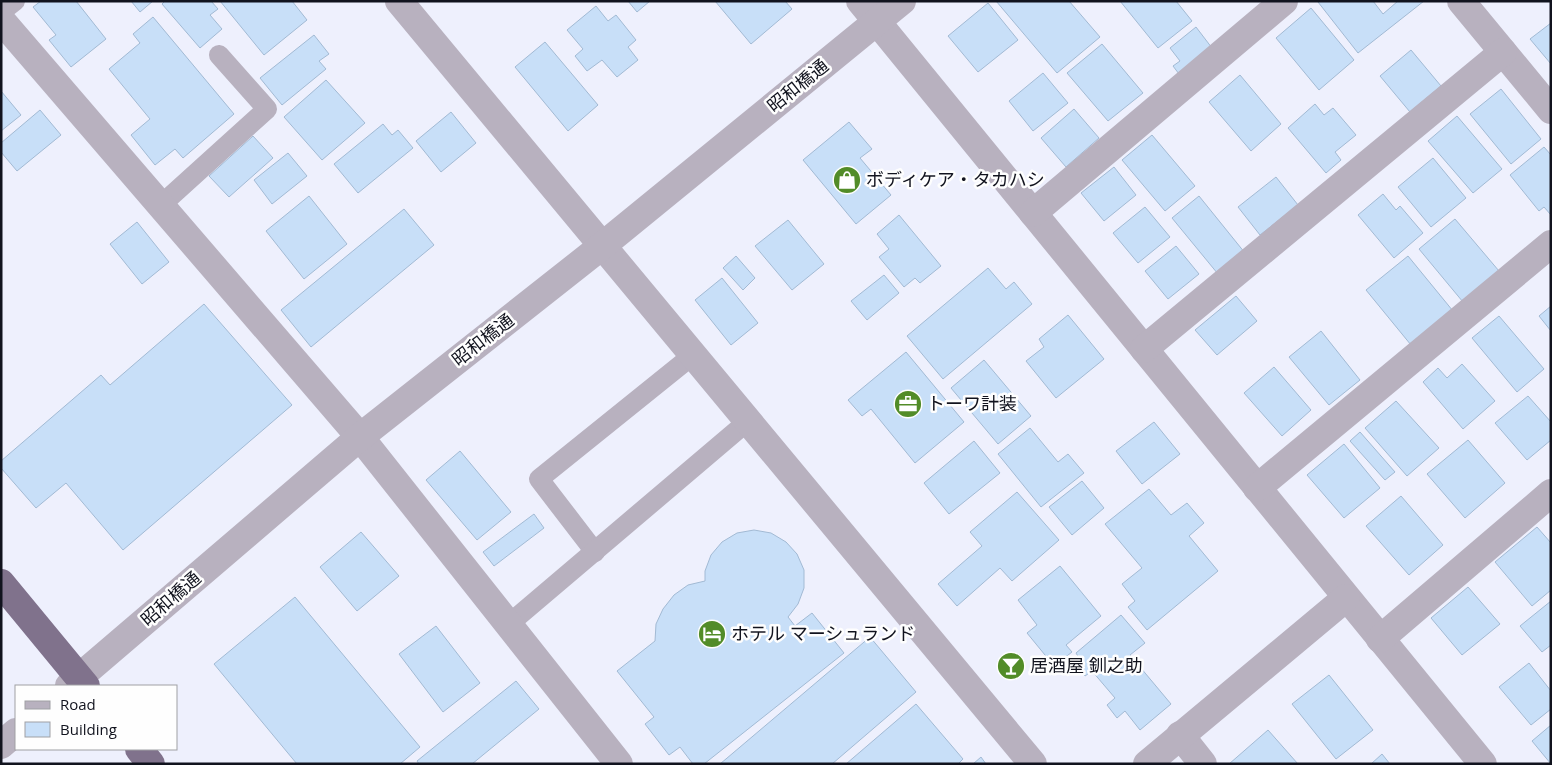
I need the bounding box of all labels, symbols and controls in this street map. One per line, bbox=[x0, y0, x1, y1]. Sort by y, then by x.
street label: 昭和橋通 bbox=[762, 53, 833, 117]
shop icon: ボディケア・タカハシ bbox=[832, 165, 862, 195]
place label: ボディケア・タカハシ bbox=[866, 167, 1045, 191]
street label: 昭和橋通 bbox=[447, 308, 518, 371]
office icon: トーワ計装 bbox=[893, 389, 923, 419]
place label: トーワ計装 bbox=[927, 391, 1017, 415]
street label: 昭和橋通 bbox=[135, 566, 205, 631]
hotel icon: ホテル マーシュランド bbox=[697, 619, 727, 649]
place label: ホテル マーシュランド bbox=[731, 621, 915, 645]
bar icon: 居酒屋 釧之助 bbox=[996, 651, 1026, 681]
place label: 居酒屋 釧之助 bbox=[1030, 653, 1143, 677]
legend bbox=[15, 685, 178, 750]
text: Road bbox=[60, 694, 96, 714]
text: Building bbox=[60, 719, 117, 739]

